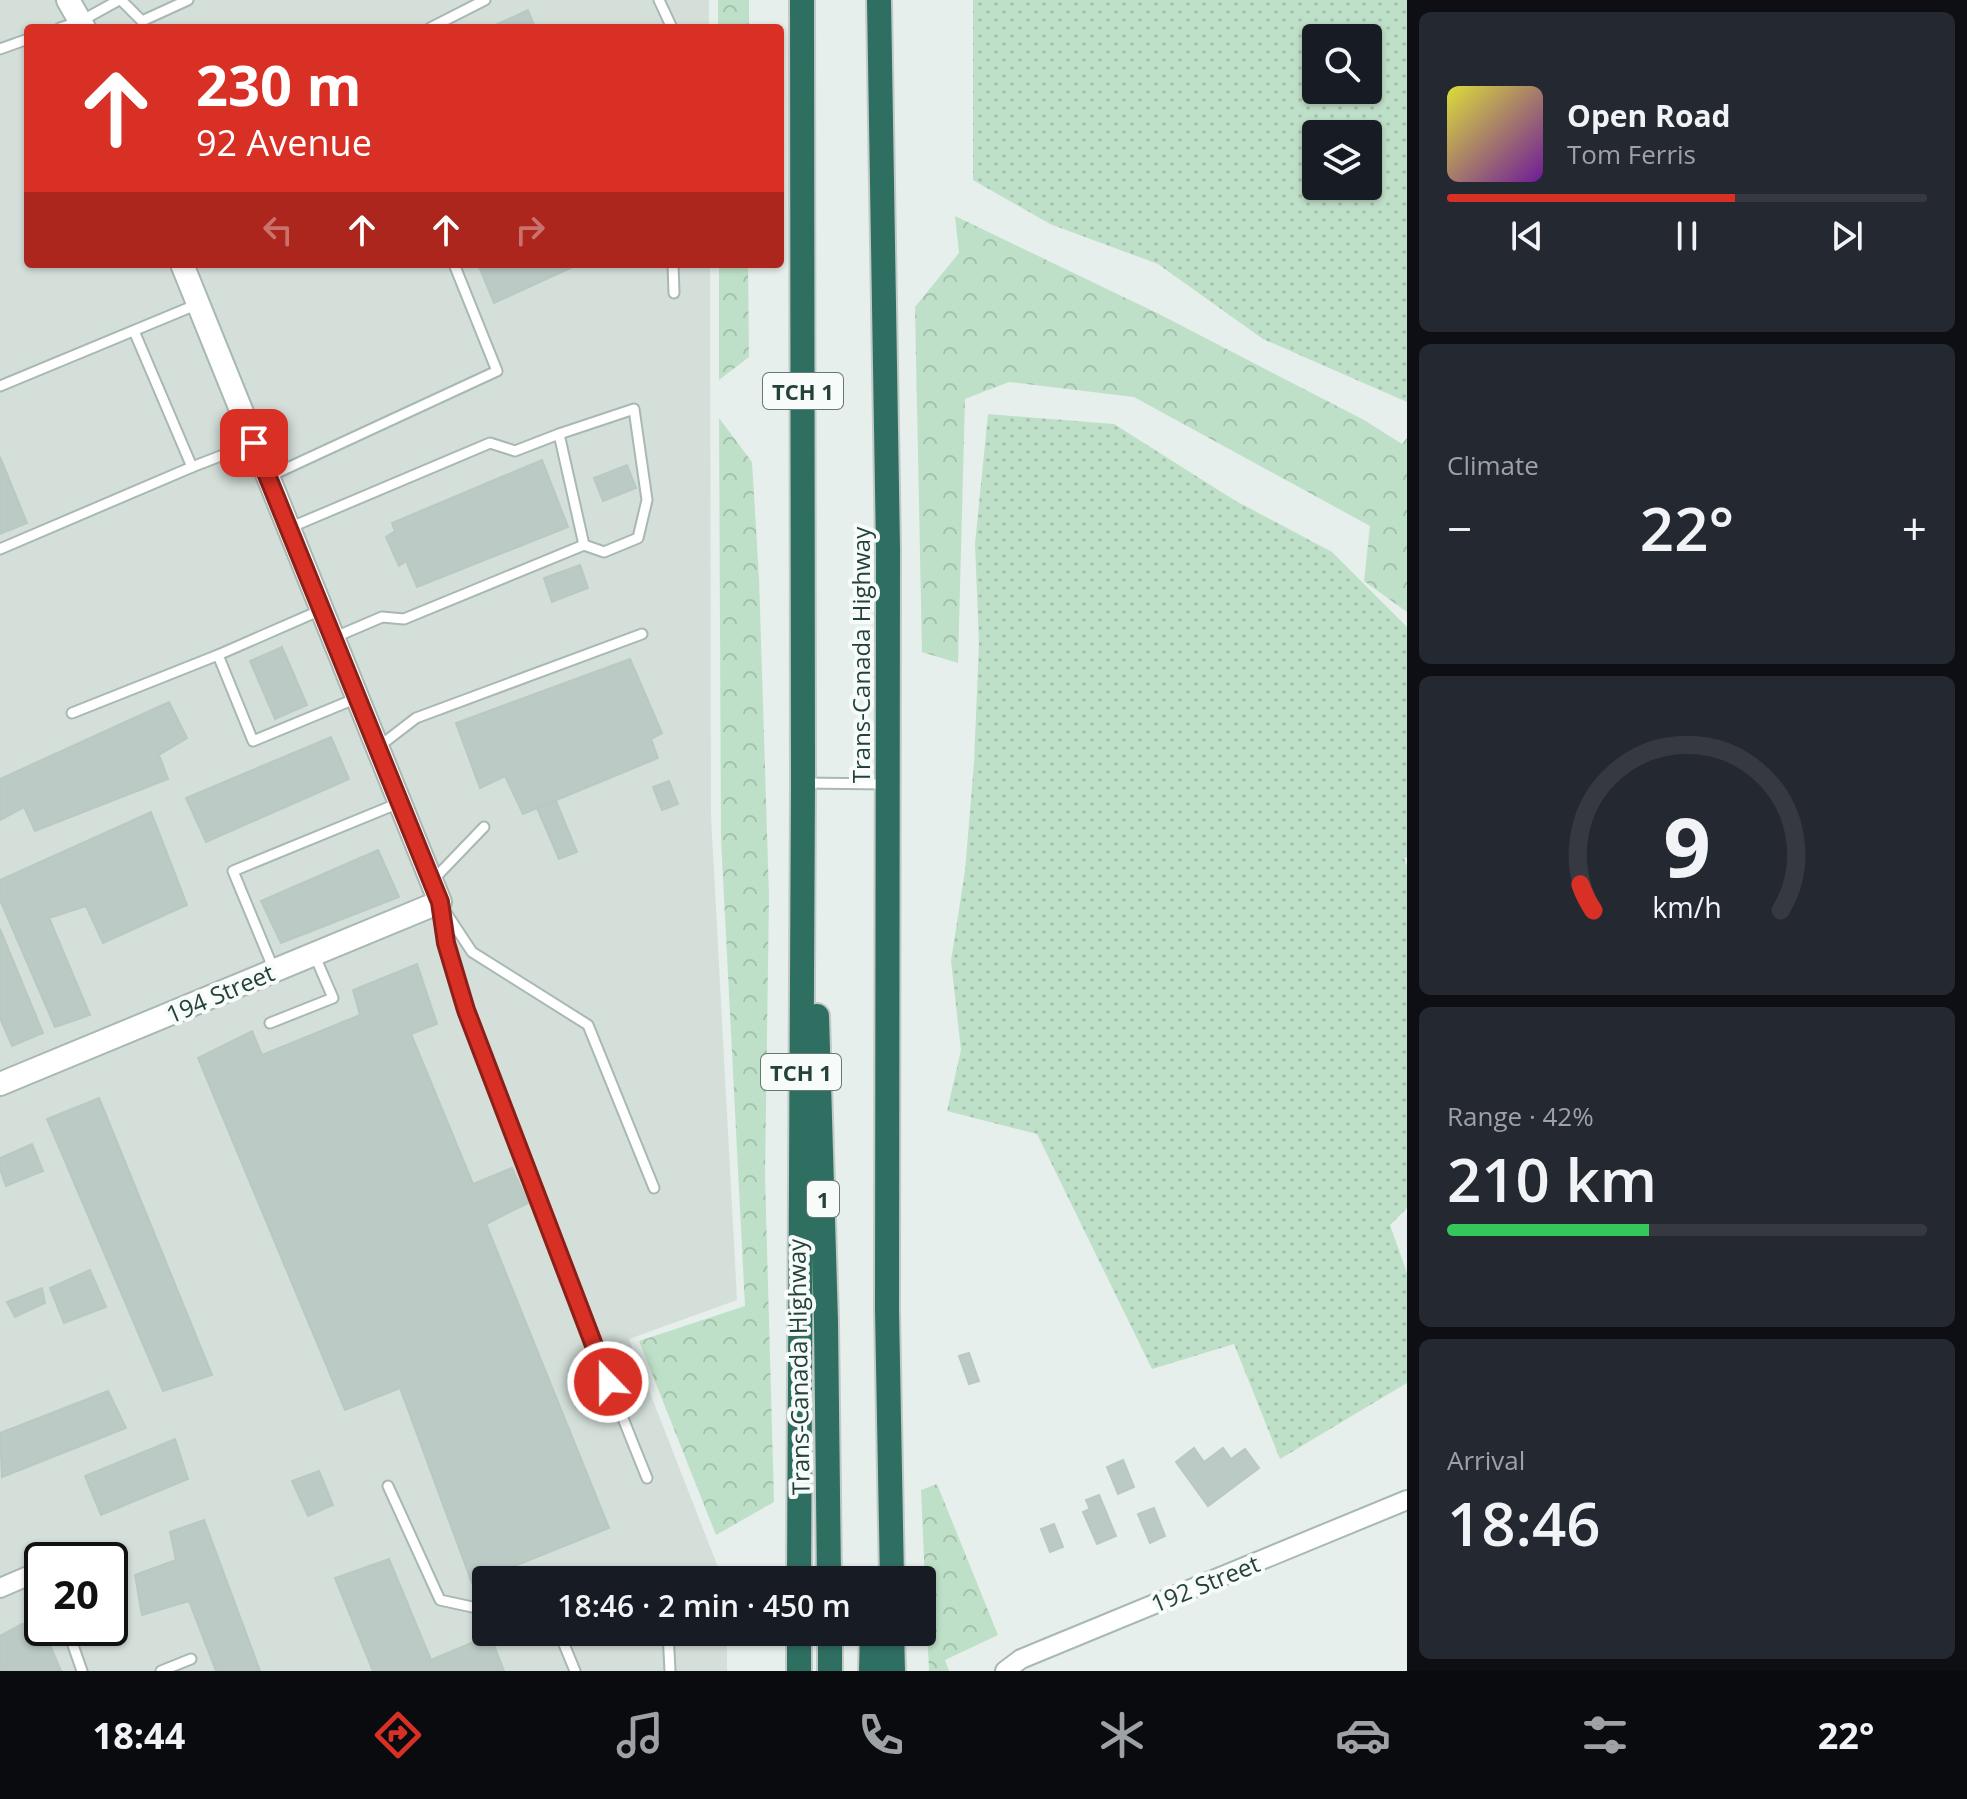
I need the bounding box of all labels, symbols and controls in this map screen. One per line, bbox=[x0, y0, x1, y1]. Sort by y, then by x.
map controls bbox=[1302, 24, 1382, 200]
button: search bbox=[1302, 24, 1382, 104]
text: 230 m bbox=[196, 46, 362, 122]
icon: ahead bbox=[64, 56, 168, 160]
text: Open Road bbox=[1567, 95, 1731, 136]
text: 92 Avenue bbox=[196, 118, 372, 167]
button: layers bbox=[1302, 120, 1382, 200]
text: Tom Ferris bbox=[1567, 136, 1696, 172]
icon: left bbox=[256, 208, 300, 252]
icon: ahead bbox=[340, 208, 384, 252]
icon: ahead bbox=[424, 208, 468, 252]
icon: right bbox=[508, 208, 552, 252]
icon: previous bbox=[1505, 214, 1549, 258]
icon: pause bbox=[1665, 214, 1709, 258]
icon: next bbox=[1825, 214, 1869, 258]
road number: TCH 1 bbox=[763, 373, 843, 409]
pin bbox=[220, 409, 288, 477]
icon: arrive bbox=[232, 421, 276, 465]
text: Climate bbox=[1447, 447, 1539, 483]
text: 22° bbox=[1640, 487, 1734, 569]
text: − bbox=[1447, 498, 1472, 558]
text: + bbox=[1902, 498, 1927, 558]
street label: Trans-Canada Highway bbox=[844, 526, 877, 783]
text: 9 bbox=[1663, 788, 1711, 901]
text: km/h bbox=[1652, 888, 1722, 927]
street label: 194 Street bbox=[161, 955, 279, 1031]
road number: TCH 1 bbox=[761, 1054, 841, 1090]
text: Range · 42% bbox=[1447, 1098, 1594, 1134]
text: 210 km bbox=[1447, 1138, 1657, 1220]
road number: 1 bbox=[807, 1181, 839, 1217]
street label: Trans-Canada Highway bbox=[779, 1238, 817, 1496]
position arrow bbox=[566, 1340, 650, 1424]
text: Arrival bbox=[1447, 1442, 1525, 1478]
text: 18:46 bbox=[1447, 1482, 1601, 1564]
speed limit sign: 20 bbox=[24, 1542, 128, 1646]
street label: 192 Street bbox=[1146, 1546, 1264, 1620]
text: 18:46 · 2 min · 450 m bbox=[557, 1585, 851, 1626]
icon: directions bbox=[370, 1707, 426, 1763]
icon: music bbox=[612, 1707, 668, 1763]
icon: phone bbox=[853, 1707, 909, 1763]
icon: climate bbox=[1094, 1707, 1150, 1763]
icon: car bbox=[1335, 1707, 1391, 1763]
icon: filters bbox=[1577, 1707, 1633, 1763]
text: 18:44 bbox=[93, 1711, 185, 1760]
text: 22° bbox=[1818, 1711, 1874, 1760]

